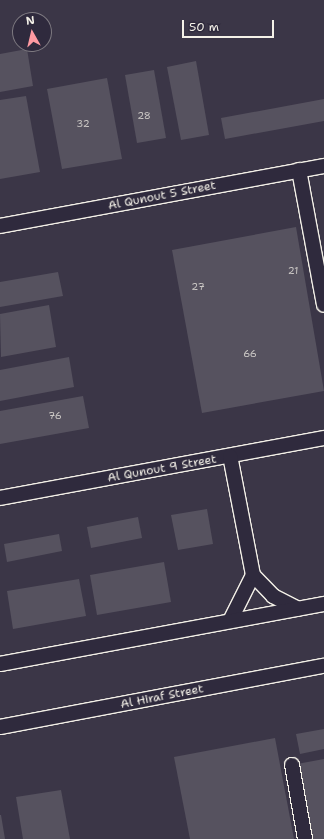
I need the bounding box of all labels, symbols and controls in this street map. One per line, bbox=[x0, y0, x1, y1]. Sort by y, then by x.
north arrow bbox=[12, 12, 52, 52]
scale bar bbox=[184, 12, 276, 38]
text: N bbox=[25, 13, 36, 29]
text: 50 m bbox=[189, 19, 219, 35]
house number: 28 bbox=[137, 110, 151, 122]
house number: 32 bbox=[76, 118, 90, 130]
street label: Al Qunout 5 Street bbox=[107, 178, 217, 214]
house number: 21 bbox=[288, 265, 298, 277]
house number: 27 bbox=[191, 281, 205, 293]
house number: 66 bbox=[243, 348, 257, 360]
house number: 76 bbox=[48, 410, 62, 422]
street label: Al Qunout 9 Street bbox=[106, 452, 218, 486]
street label: Al Hiraf Street bbox=[119, 682, 205, 712]

